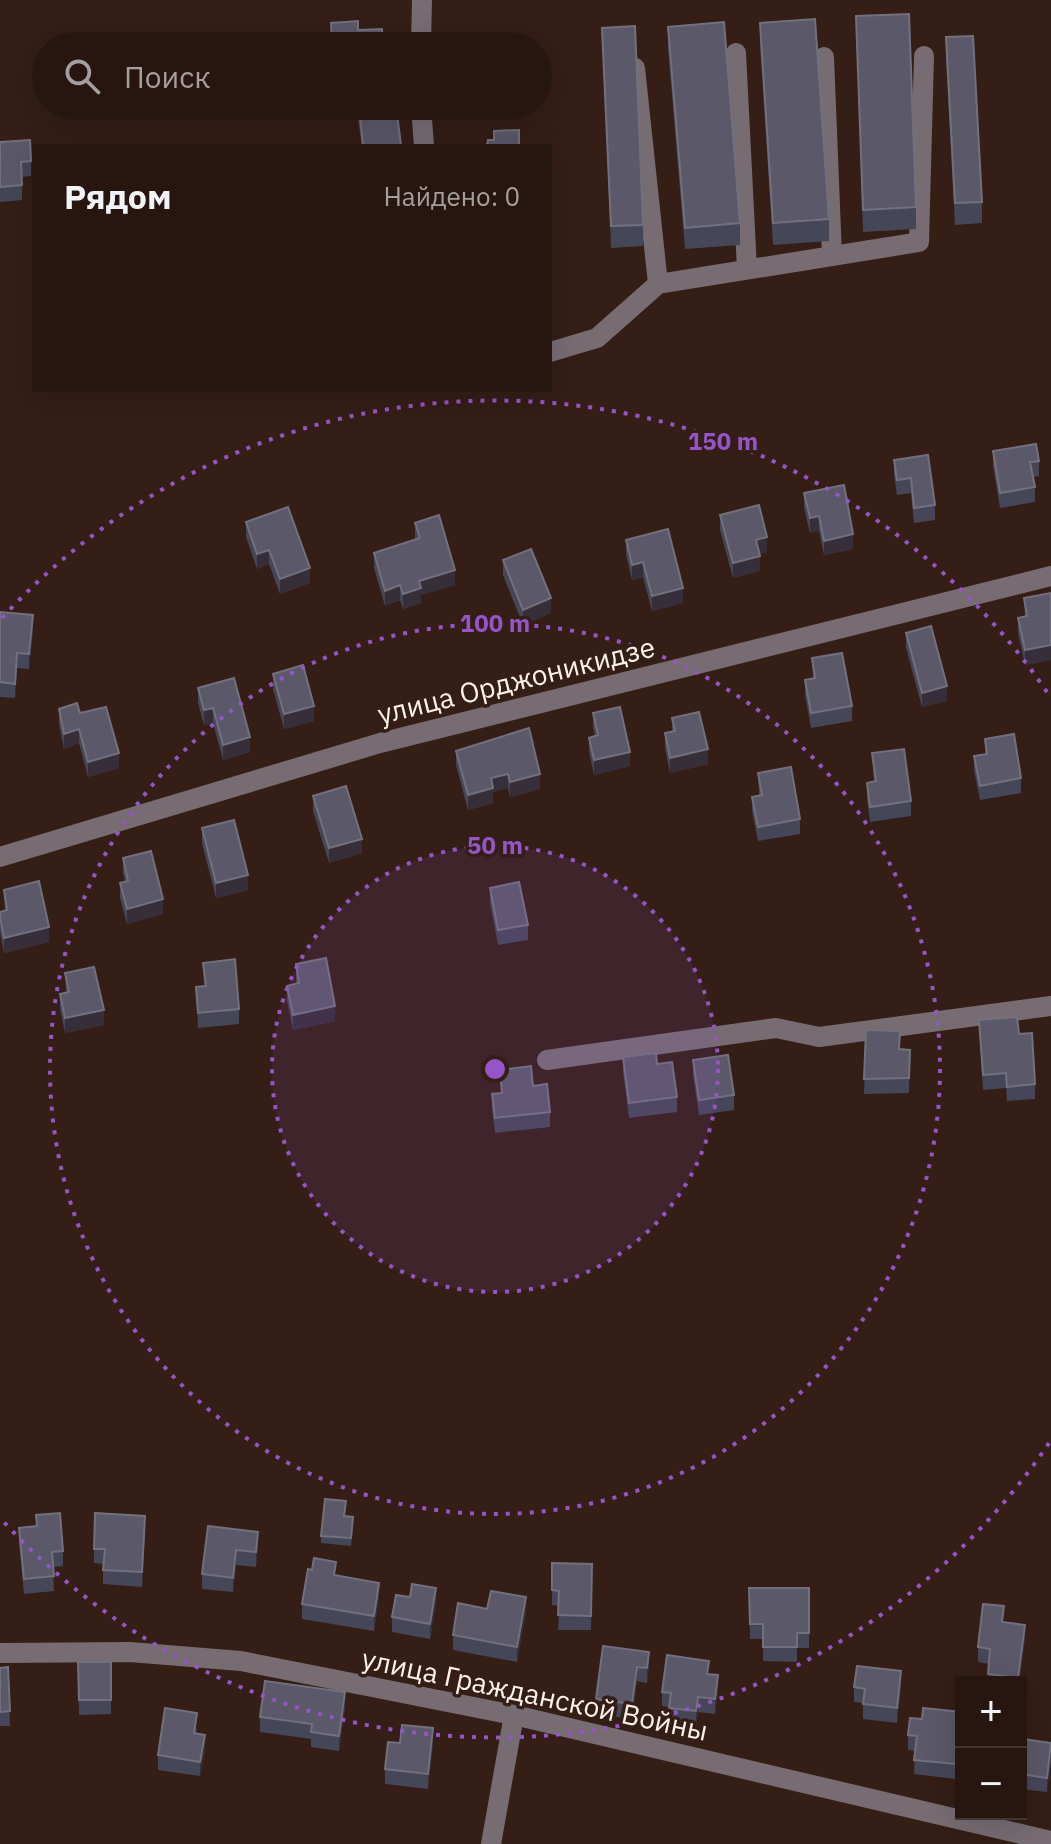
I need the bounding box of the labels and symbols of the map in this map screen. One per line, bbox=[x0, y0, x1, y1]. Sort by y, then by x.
text: 150 m bbox=[688, 425, 758, 457]
text: 100 m bbox=[460, 607, 530, 639]
street label: улица Орджоникидзе bbox=[373, 628, 659, 732]
text: 50 m bbox=[467, 829, 523, 861]
centre of rings bbox=[481, 1055, 509, 1083]
street label: улица Гражданской Войны bbox=[359, 1639, 711, 1749]

